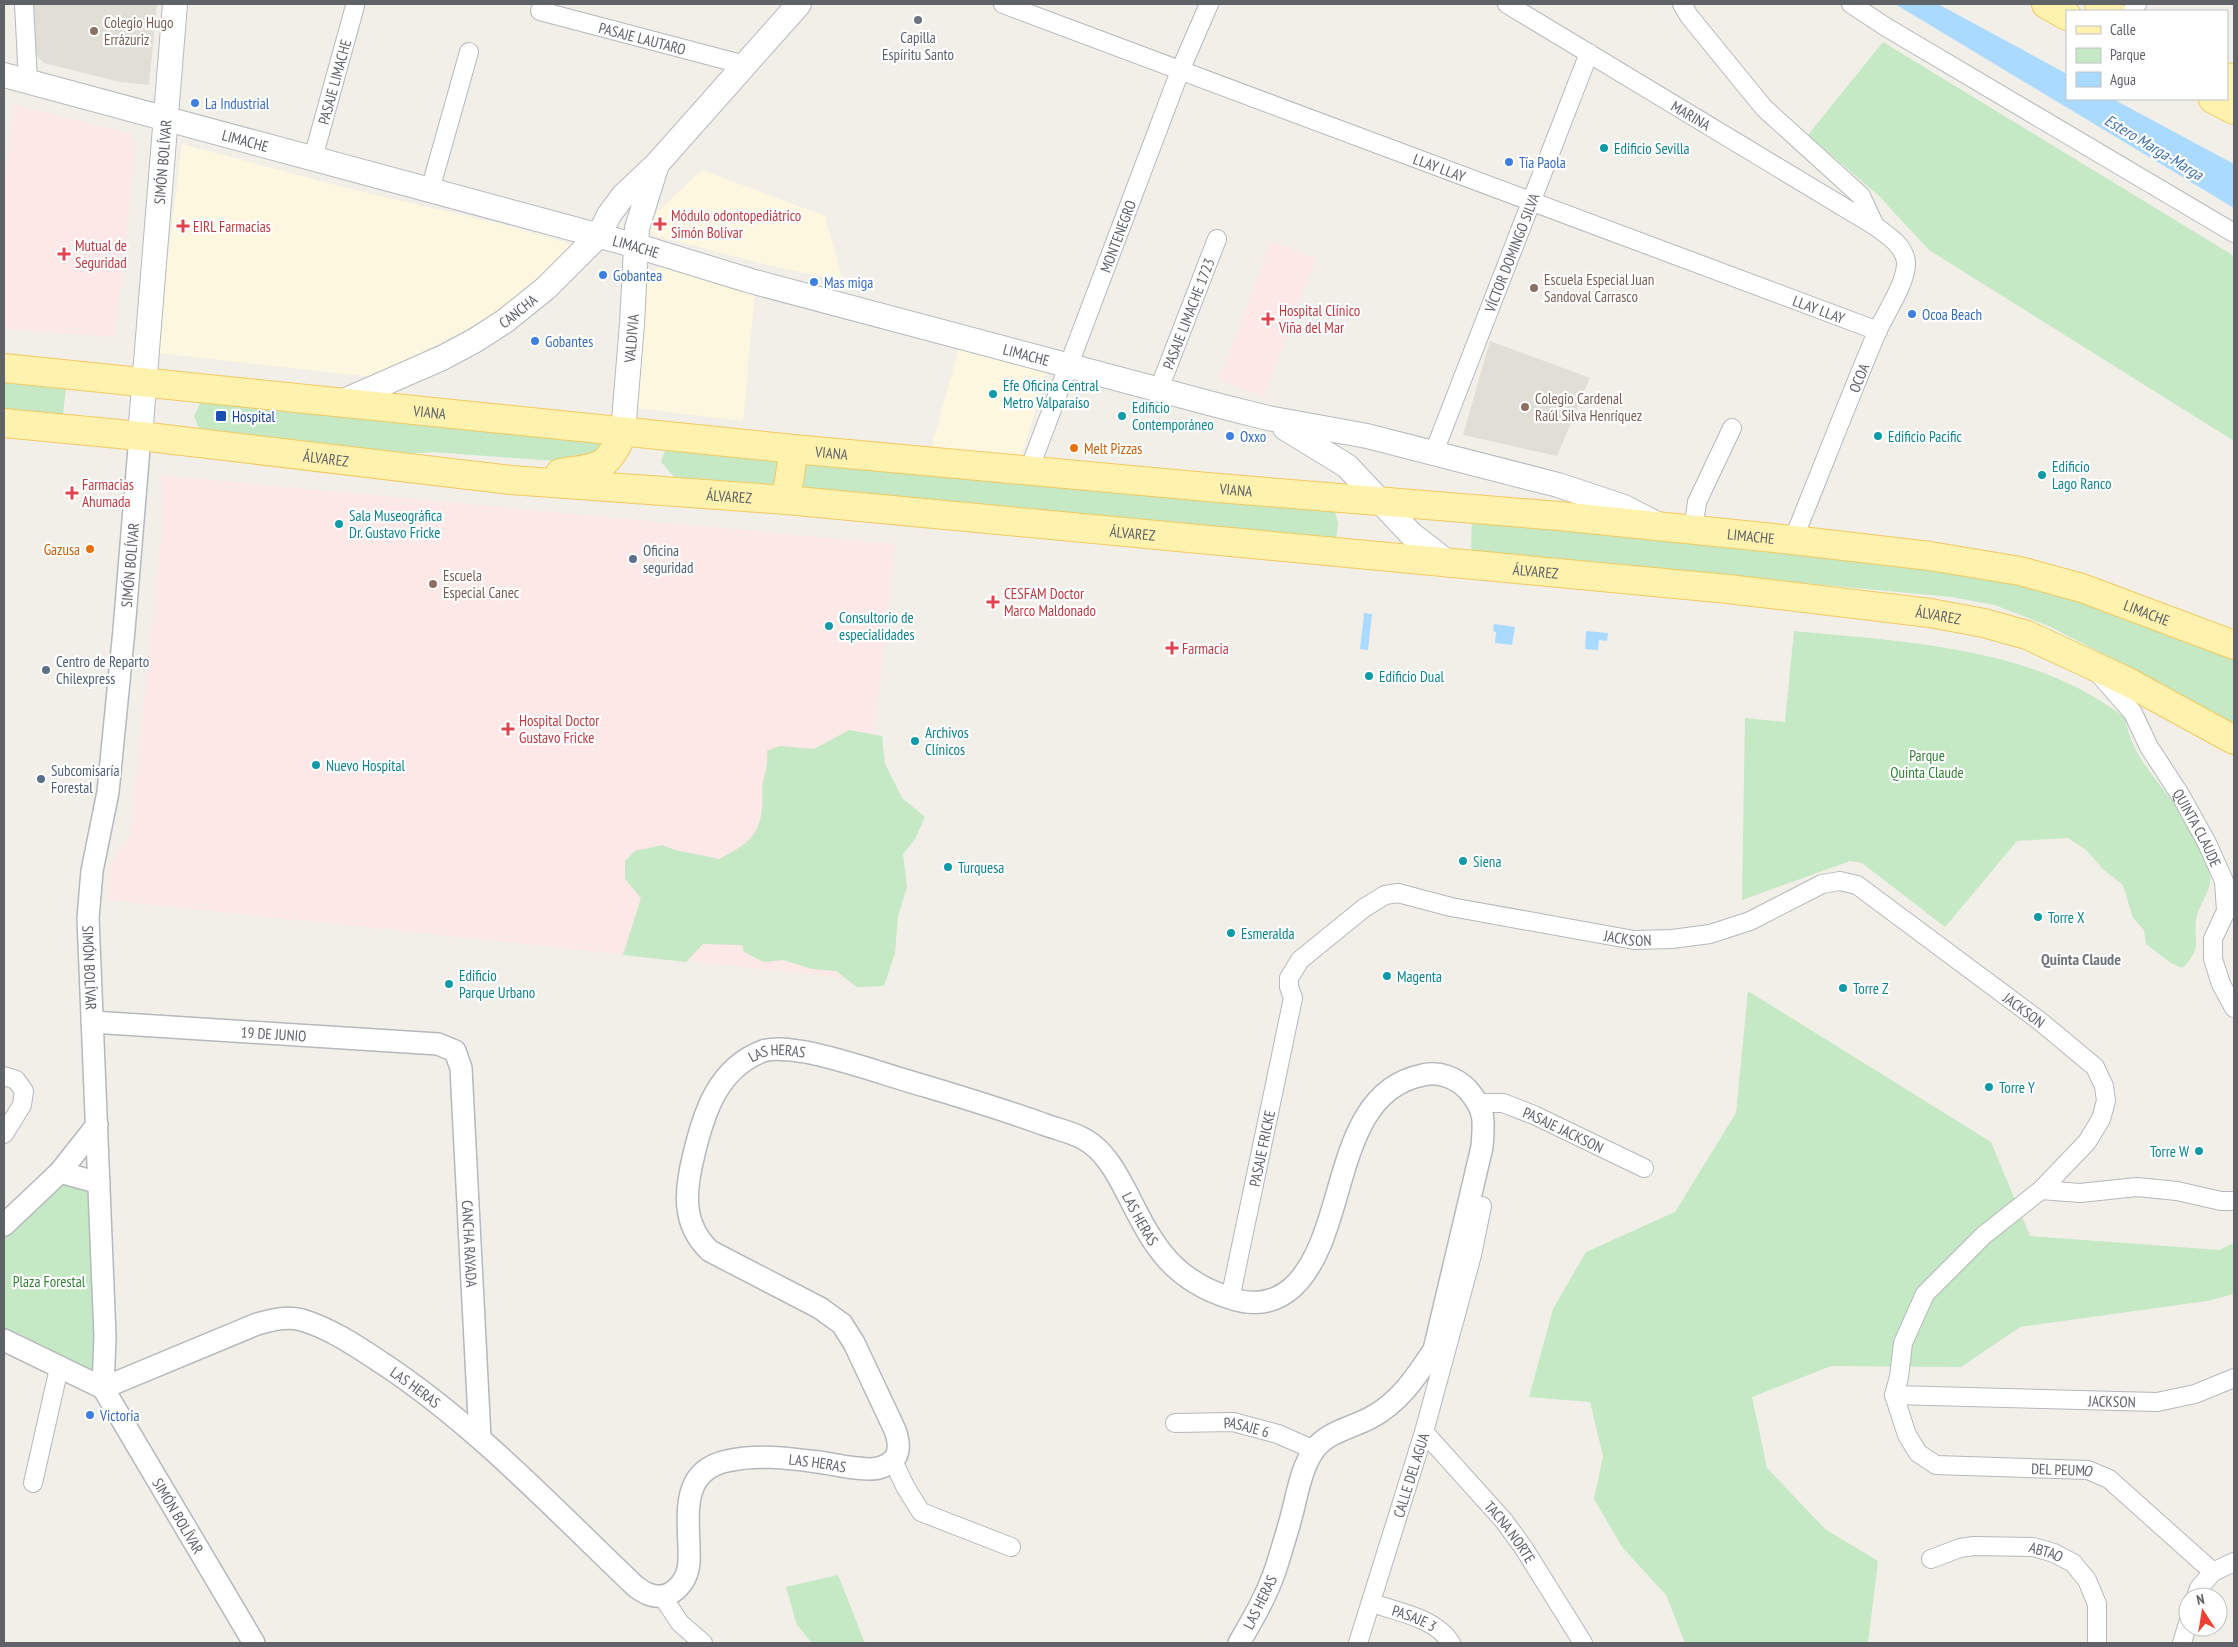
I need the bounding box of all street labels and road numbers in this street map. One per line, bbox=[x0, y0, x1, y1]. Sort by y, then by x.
street label: PASAJE LAUTARO bbox=[597, 17, 688, 59]
street label: PASAJE LIMACHE bbox=[313, 37, 355, 126]
street label: MARINA bbox=[1668, 96, 1715, 135]
street label: SIMÓN BOLÍVAR bbox=[149, 119, 175, 205]
street label: LIMACHE bbox=[220, 125, 271, 156]
street label: LLAY LLAY bbox=[1411, 149, 1468, 186]
street label: VÍCTOR DOMINGO SILVA bbox=[1479, 189, 1544, 316]
street label: MONTENEGRO bbox=[1095, 197, 1140, 275]
street label: LIMACHE bbox=[611, 230, 662, 262]
street label: PASAJE LIMACHE 1723 bbox=[1158, 255, 1218, 372]
street label: CANCHA bbox=[495, 289, 541, 332]
street label: LLAY LLAY bbox=[1790, 291, 1848, 327]
street label: VALDIVIA bbox=[619, 313, 642, 364]
street label: LIMACHE bbox=[1001, 339, 1052, 370]
street label: OCOA bbox=[1845, 360, 1874, 395]
street label: VIANA bbox=[412, 400, 448, 423]
street label: VIANA bbox=[814, 441, 850, 464]
street label: ÁLVAREZ bbox=[302, 446, 350, 470]
street label: VIANA bbox=[1218, 478, 1254, 500]
street label: ÁLVAREZ bbox=[706, 485, 753, 507]
street label: ÁLVAREZ bbox=[1109, 521, 1157, 544]
street label: SIMÓN BOLÍVAR bbox=[117, 522, 143, 608]
street label: LIMACHE bbox=[1726, 524, 1775, 548]
street label: ÁLVAREZ bbox=[1512, 559, 1560, 582]
street label: LIMACHE bbox=[2121, 595, 2172, 630]
street label: ÁLVAREZ bbox=[1915, 602, 1963, 628]
street label: QUINTA CLAUDE bbox=[2169, 785, 2226, 870]
street label: SIMÓN BOLÍVAR bbox=[79, 925, 101, 1010]
street label: JACKSON bbox=[1602, 925, 1652, 950]
street label: JACKSON bbox=[1999, 987, 2049, 1031]
street label: 19 DE JUNIO bbox=[240, 1022, 307, 1045]
street label: LAS HERAS bbox=[745, 1039, 807, 1066]
street label: PASAJE JACKSON bbox=[1520, 1102, 1607, 1157]
street label: PASAJE FRICKE bbox=[1244, 1108, 1279, 1188]
street label: LAS HERAS bbox=[1118, 1189, 1163, 1249]
street label: CANCHA RAYADA bbox=[458, 1200, 482, 1289]
street label: LAS HERAS bbox=[387, 1362, 445, 1412]
street label: JACKSON bbox=[2087, 1391, 2136, 1411]
street label: PASAJE 6 bbox=[1224, 1412, 1272, 1441]
street label: CALLE DEL AGUA bbox=[1388, 1430, 1433, 1520]
street label: LAS HERAS bbox=[788, 1449, 848, 1476]
street label: DEL PEUMO bbox=[2031, 1459, 2096, 1481]
street label: SIMÓN BOLÍVAR bbox=[149, 1474, 208, 1557]
street label: TACNA NORTE bbox=[1481, 1497, 1540, 1566]
street label: ABTAO bbox=[2027, 1537, 2067, 1566]
street label: LAS HERAS bbox=[1239, 1572, 1281, 1632]
street label: PASAJE 3 bbox=[1390, 1600, 1441, 1635]

